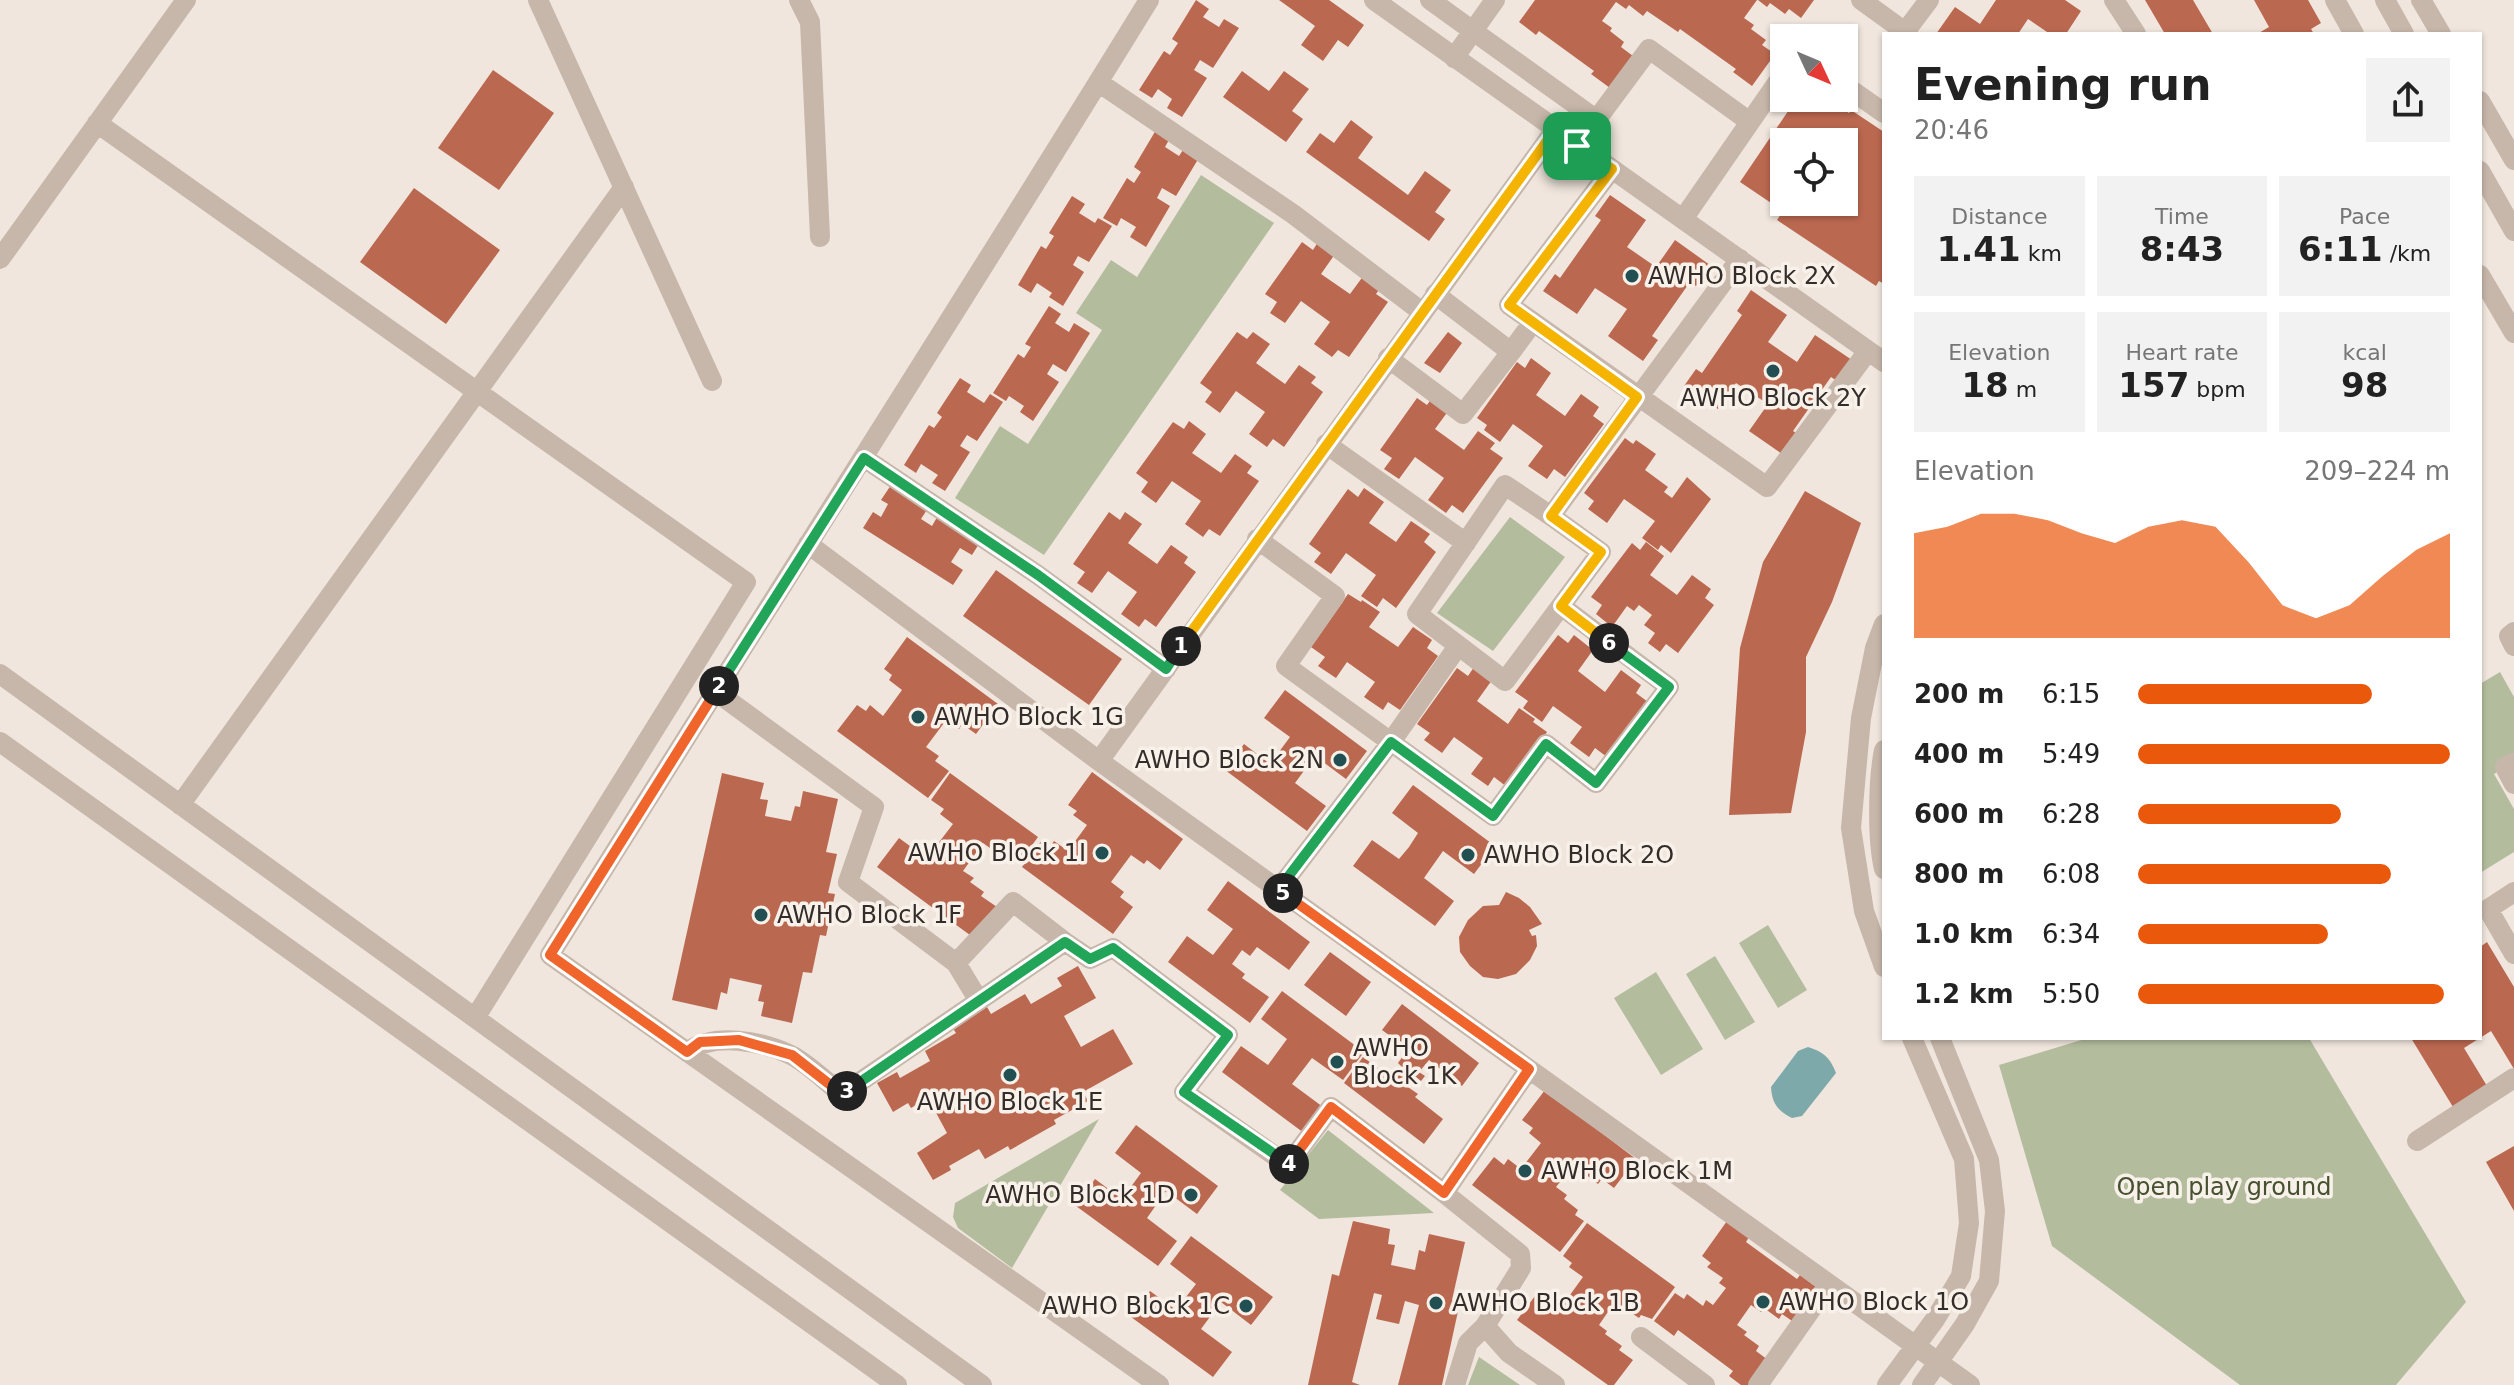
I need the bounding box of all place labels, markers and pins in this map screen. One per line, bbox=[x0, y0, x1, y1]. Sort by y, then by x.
pin bbox=[1543, 112, 1611, 180]
place label: AWHO Block 2X bbox=[1648, 262, 1836, 290]
marker: AWHO Block 2X bbox=[1623, 267, 1641, 285]
marker: AWHO Block 2Y bbox=[1764, 362, 1782, 380]
place label: AWHO Block 2Y bbox=[1680, 384, 1866, 412]
pin: 6 bbox=[1589, 623, 1629, 663]
pin: 1 bbox=[1161, 626, 1201, 666]
pin: 2 bbox=[699, 666, 739, 706]
place label: AWHO Block 1G bbox=[934, 703, 1124, 731]
marker: AWHO Block 1G bbox=[909, 708, 927, 726]
place label: AWHO Block 2N bbox=[1135, 746, 1324, 774]
marker: AWHO Block 2N bbox=[1331, 751, 1349, 769]
place label: AWHO Block 1I bbox=[908, 839, 1086, 867]
place label: AWHO Block 2O bbox=[1484, 841, 1674, 869]
marker: AWHO Block 1I bbox=[1093, 844, 1111, 862]
marker: AWHO Block 2O bbox=[1459, 846, 1477, 864]
pin: 5 bbox=[1263, 873, 1303, 913]
place label: AWHO Block 1F bbox=[777, 901, 962, 929]
marker: AWHO Block 1F bbox=[752, 906, 770, 924]
place label: AWHO Block 1K bbox=[1353, 1034, 1458, 1090]
marker: AWHO Block 1K bbox=[1328, 1053, 1346, 1071]
marker: AWHO Block 1E bbox=[1001, 1066, 1019, 1084]
pin: 3 bbox=[827, 1071, 867, 1111]
place label: AWHO Block 1E bbox=[917, 1088, 1103, 1116]
pin: 4 bbox=[1269, 1144, 1309, 1184]
place label: AWHO Block 1M bbox=[1541, 1157, 1733, 1185]
marker: AWHO Block 1M bbox=[1516, 1162, 1534, 1180]
place label: AWHO Block 1D bbox=[985, 1181, 1175, 1209]
marker: AWHO Block 1D bbox=[1182, 1186, 1200, 1204]
place label: AWHO Block 1O bbox=[1779, 1288, 1969, 1316]
place label: AWHO Block 1B bbox=[1452, 1289, 1640, 1317]
place label: AWHO Block 1C bbox=[1042, 1292, 1230, 1320]
marker: AWHO Block 1O bbox=[1754, 1293, 1772, 1311]
marker: AWHO Block 1B bbox=[1427, 1294, 1445, 1312]
marker: AWHO Block 1C bbox=[1237, 1297, 1255, 1315]

